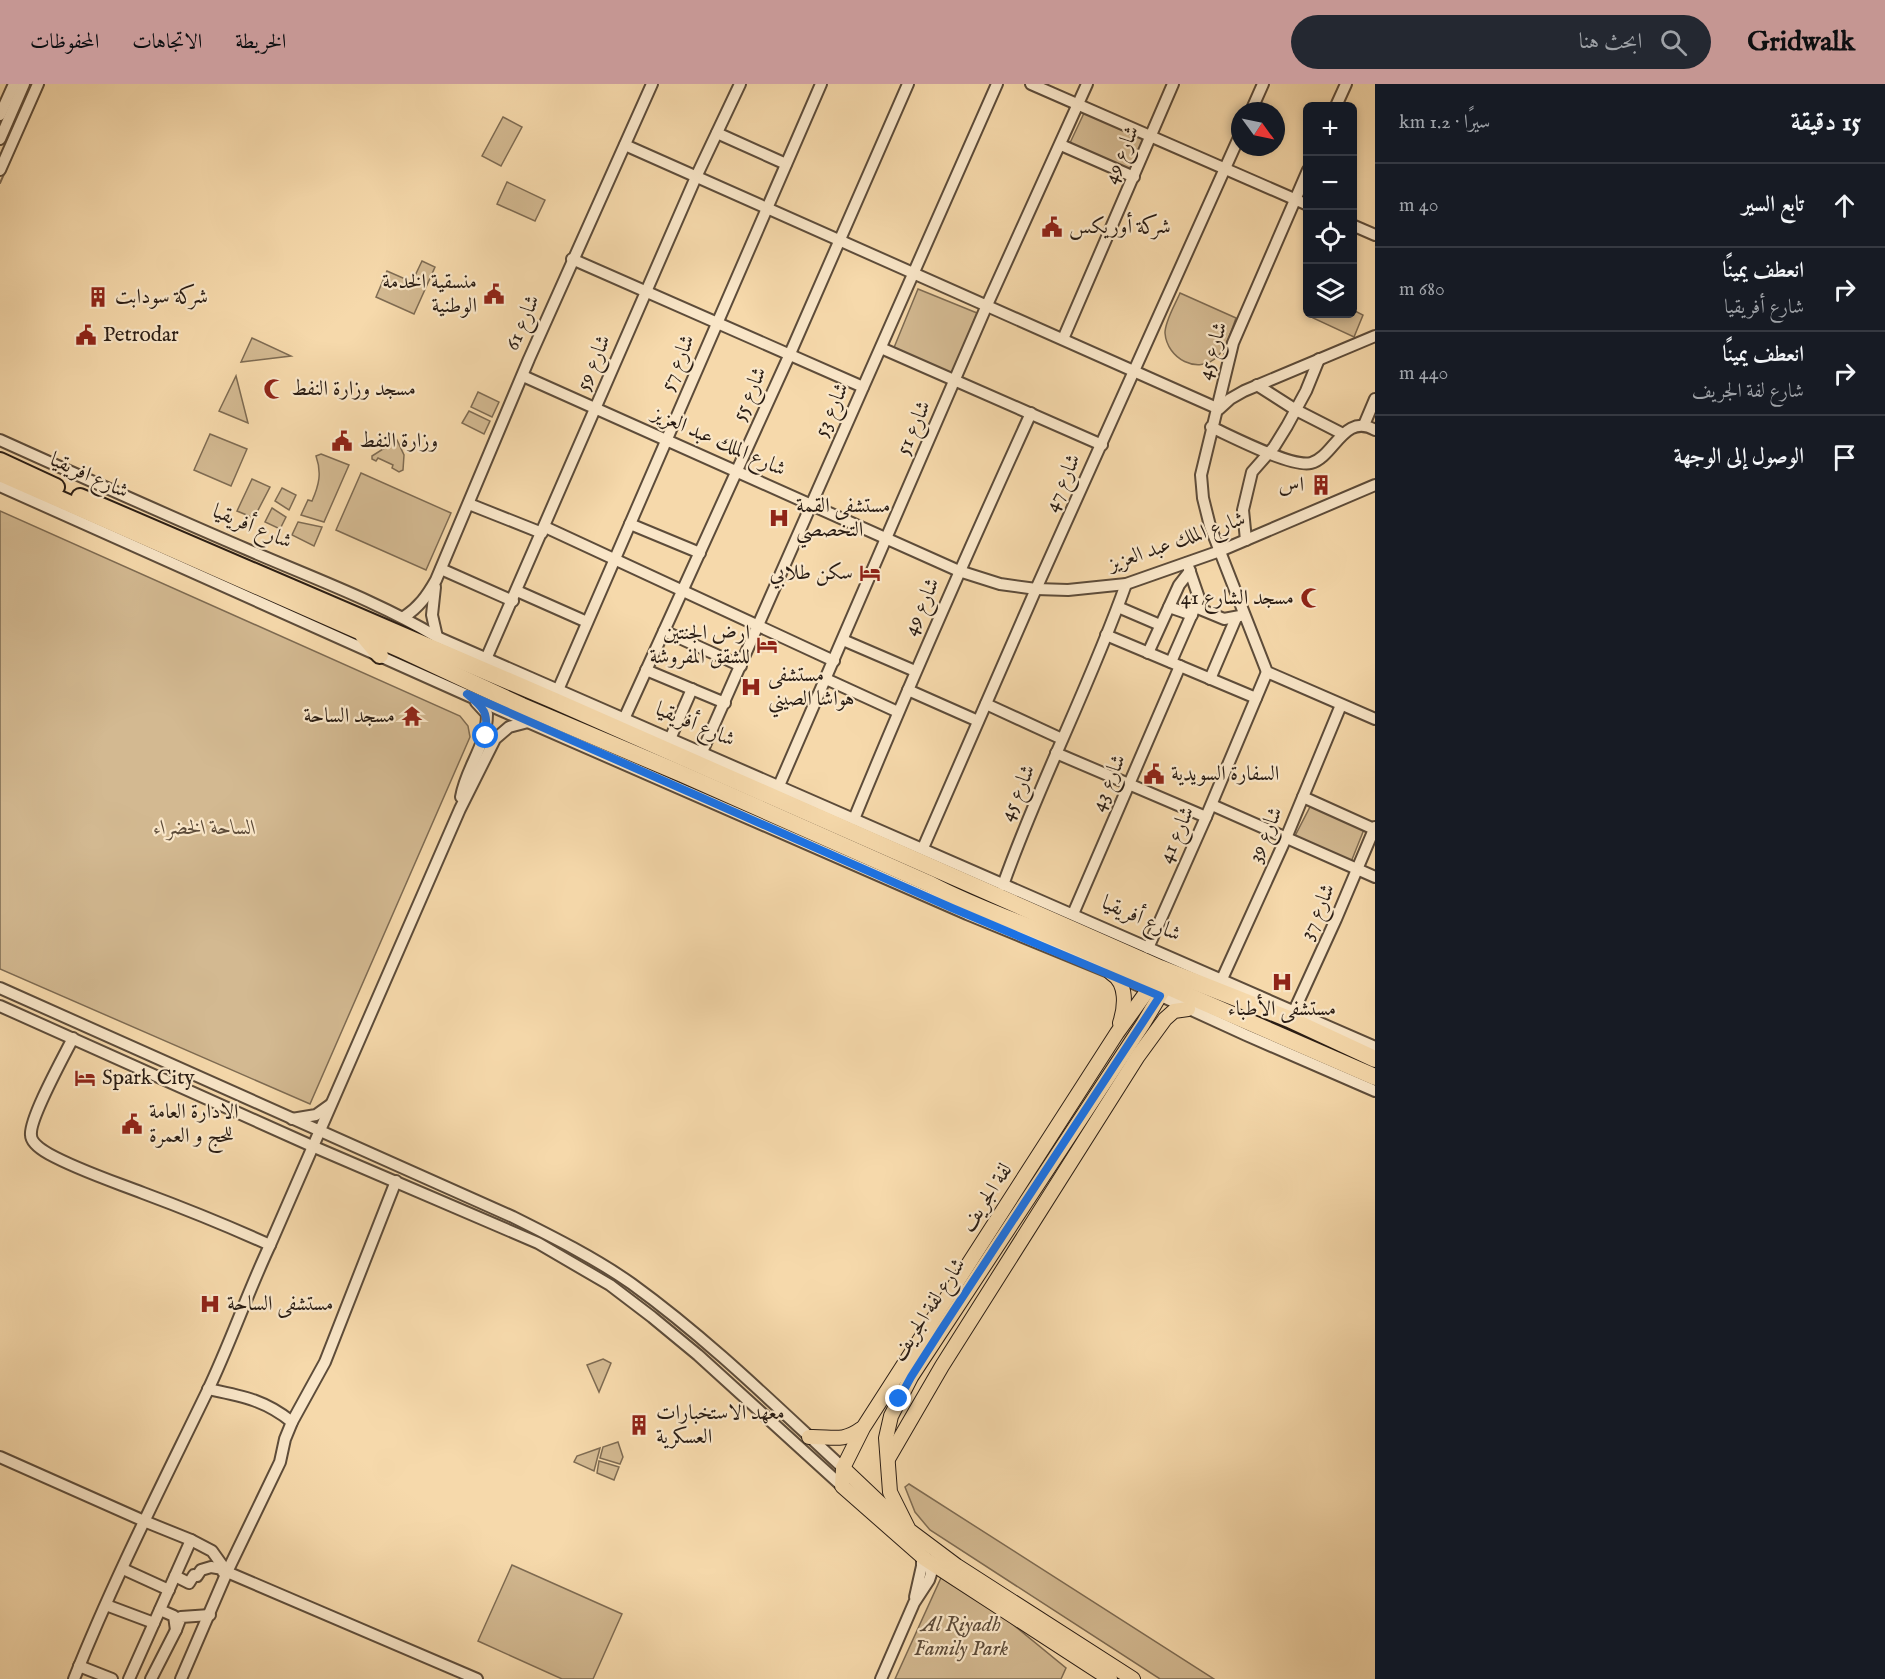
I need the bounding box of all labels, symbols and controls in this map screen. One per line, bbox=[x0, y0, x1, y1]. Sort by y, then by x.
search box bbox=[1291, 15, 1711, 69]
text: Gridwalk bbox=[1747, 25, 1855, 60]
icon: search bbox=[1657, 26, 1690, 59]
text: ابحث هنا bbox=[1579, 28, 1642, 56]
text: المحفوظات bbox=[30, 29, 99, 56]
text: الاتجاهات bbox=[132, 29, 202, 56]
text: الخريطة bbox=[235, 29, 286, 56]
north arrow bbox=[1231, 102, 1285, 156]
map controls bbox=[1303, 102, 1357, 318]
button: + bbox=[1303, 102, 1357, 156]
text: 15 دقيقة bbox=[1791, 106, 1861, 139]
text: سيرًا · 1.2 km bbox=[1399, 110, 1490, 135]
street label: شارع 49 bbox=[1098, 122, 1149, 189]
button: − bbox=[1303, 156, 1357, 210]
icon: ahead bbox=[1828, 189, 1861, 222]
text: تابع السير bbox=[1742, 191, 1804, 219]
text: 40 m bbox=[1399, 193, 1438, 218]
button: locate bbox=[1303, 210, 1357, 264]
place label: شركة أوريكس bbox=[1069, 211, 1171, 241]
public building icon: شركة أوريكس bbox=[1040, 215, 1064, 239]
text: انعطف يمينًا bbox=[1723, 257, 1804, 285]
button: layers bbox=[1303, 264, 1357, 318]
place label: منسقية الخدمة الوطنية bbox=[382, 269, 477, 320]
icon: right bbox=[1828, 273, 1861, 306]
text: 680 m bbox=[1399, 277, 1445, 302]
public building icon: منسقية الخدمة الوطنية bbox=[482, 282, 506, 306]
place label: شركة سودابت bbox=[115, 283, 208, 311]
building icon: شركة سودابت bbox=[86, 285, 110, 309]
street label: شارع 61 bbox=[499, 291, 549, 356]
text: شارع أفريقيا bbox=[1724, 295, 1804, 320]
street label: شارع 45 bbox=[1191, 319, 1237, 384]
place label: Petrodar bbox=[103, 322, 179, 349]
public building icon: Petrodar bbox=[74, 323, 98, 347]
street label: شارع 59 bbox=[570, 331, 620, 396]
street label: شارع 57 bbox=[654, 331, 705, 396]
text: انعطف يمينًا bbox=[1723, 341, 1804, 369]
icon: right bbox=[1828, 357, 1861, 390]
text: 440 m bbox=[1399, 361, 1448, 386]
street label: شارع 55 bbox=[726, 363, 777, 426]
place label: مسجد وزارة النفط bbox=[291, 376, 416, 403]
mosque icon: مسجد وزارة النفط bbox=[262, 377, 286, 401]
street label: شارع 53 bbox=[808, 379, 859, 443]
text: شارع لفة الجريف bbox=[1692, 379, 1804, 404]
street label: شارع 51 bbox=[890, 397, 941, 461]
street label: شارع الملك عبد العزيز bbox=[645, 400, 790, 486]
place label: وزارة النفط bbox=[359, 428, 438, 455]
public building icon: وزارة النفط bbox=[330, 429, 354, 453]
icon: arrive bbox=[1828, 441, 1861, 474]
text: الوصول إلى الوجهة bbox=[1674, 443, 1804, 471]
street label: شارع افريقيا bbox=[44, 447, 133, 508]
street label: شارع 47 bbox=[1038, 450, 1090, 517]
place label: اس bbox=[1279, 472, 1304, 499]
building icon: اس bbox=[1309, 473, 1333, 497]
place label: مستشفى القمة التخصصي bbox=[796, 493, 891, 549]
street label: شارع أفريقيا bbox=[207, 495, 297, 559]
hospital icon: مستشفى القمة التخصصي bbox=[767, 506, 791, 530]
street label: شارع الملك عبد العزيز bbox=[1103, 506, 1250, 582]
place label: سكن طلابي bbox=[769, 560, 853, 589]
hotel icon: سكن طلابي bbox=[858, 561, 882, 585]
street label: شارع 49 bbox=[897, 574, 949, 641]
place label: مسجد الشارع 41 bbox=[1181, 585, 1294, 615]
mosque icon: مسجد الشارع 41 bbox=[1299, 586, 1323, 610]
place label: ارض الجنتين للشقق المفروشة bbox=[649, 620, 750, 671]
hotel icon: ارض الجنتين للشقق المفروشة bbox=[755, 633, 779, 657]
place label: مستشفى هواشا الصيني bbox=[768, 662, 854, 718]
hospital icon: مستشفى هواشا الصيني bbox=[739, 675, 763, 699]
street label: شارع أفريقيا bbox=[650, 693, 740, 757]
place label: مسجد الساحة bbox=[304, 703, 395, 730]
temple icon: مسجد الساحة bbox=[400, 704, 424, 728]
route start bbox=[472, 722, 498, 748]
street label: شارع 43 bbox=[1085, 750, 1136, 817]
street label: شارع 45 bbox=[994, 761, 1045, 827]
place label: السفارة السويدية bbox=[1171, 761, 1279, 788]
public building icon: السفارة السويدية bbox=[1142, 762, 1166, 786]
street label: شارع 41 bbox=[1153, 802, 1204, 869]
street label: شارع 39 bbox=[1242, 803, 1293, 868]
park label: الساحة الخضراء bbox=[154, 815, 256, 842]
street label: شارع 37 bbox=[1294, 880, 1345, 946]
street label: شارع أفريقيا bbox=[1096, 887, 1186, 951]
hospital icon: مستشفی الأطباء bbox=[1270, 970, 1294, 994]
place label: مستشفی الأطباء bbox=[1228, 993, 1336, 1023]
place label: Spark City bbox=[102, 1065, 195, 1092]
hotel icon: Spark City bbox=[73, 1066, 97, 1090]
place label: الادارة العامة للحج و العمرة bbox=[149, 1099, 239, 1154]
public building icon: الادارة العامة للحج و العمرة bbox=[120, 1112, 144, 1136]
street label: لفة الجريف bbox=[955, 1158, 1019, 1238]
street label: شارع لفة الجريف bbox=[886, 1253, 975, 1368]
place label: مستشفى الساحة bbox=[227, 1291, 333, 1318]
hospital icon: مستشفى الساحة bbox=[198, 1292, 222, 1316]
route end bbox=[885, 1385, 911, 1411]
place label: معهد الاستخبارات العسكرية bbox=[656, 1400, 785, 1451]
building icon: معهد الاستخبارات العسكرية bbox=[627, 1413, 651, 1437]
park label: Al Riyadh Family Park bbox=[914, 1612, 1009, 1663]

